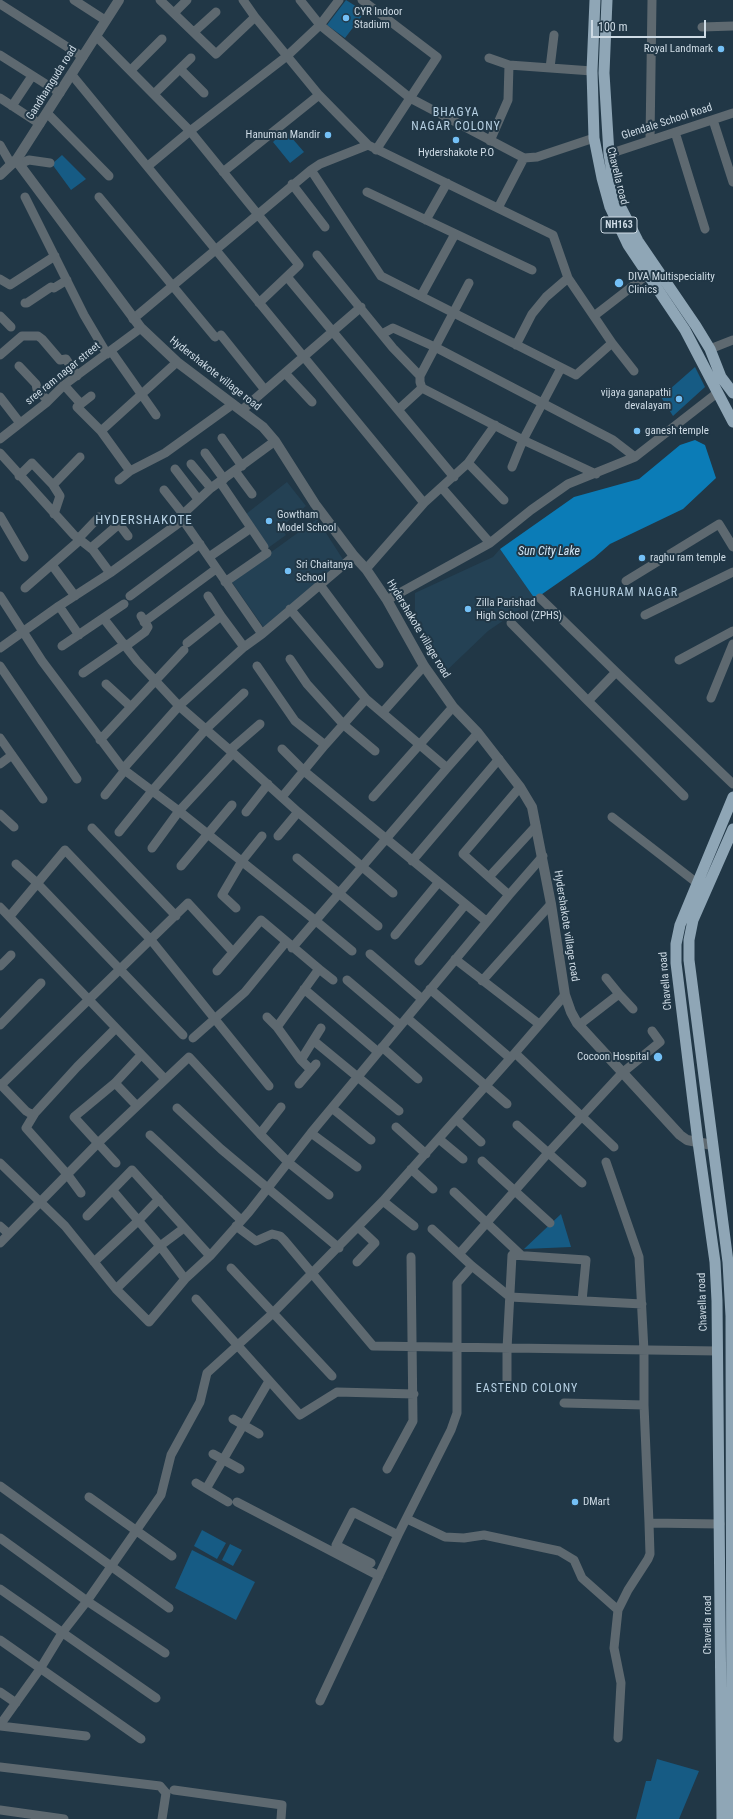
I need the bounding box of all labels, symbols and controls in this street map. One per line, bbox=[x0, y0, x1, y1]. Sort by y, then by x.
place label: CYR Indoor Stadium bbox=[354, 5, 402, 31]
scale bar bbox=[593, 12, 708, 38]
marker: CYR Indoor Stadium bbox=[341, 13, 351, 23]
text: 100 m bbox=[598, 20, 628, 34]
place label: Royal Landmark bbox=[644, 42, 713, 56]
street label: Gandhamguda road bbox=[24, 44, 80, 122]
marker: Royal Landmark bbox=[716, 44, 726, 54]
street label: Glendale School Road bbox=[620, 101, 714, 143]
district label: BHAGYA NAGAR COLONY bbox=[411, 106, 501, 134]
place label: Hanuman Mandir bbox=[246, 128, 320, 142]
marker: Hanuman Mandir bbox=[323, 130, 333, 140]
marker: Hydershakote P.O bbox=[451, 135, 461, 145]
place label: Hydershakote P.O bbox=[418, 146, 494, 160]
street label: Chavella road bbox=[603, 146, 631, 206]
road number: NH163 bbox=[601, 217, 637, 233]
place label: DIVA Multispeciality Clinics bbox=[628, 270, 715, 296]
marker: DIVA Multispeciality Clinics bbox=[613, 277, 625, 289]
street label: Hydershakote village road bbox=[167, 334, 263, 414]
street label: sree ram nagar street bbox=[23, 340, 103, 408]
place label: vijaya ganapathi devalayam bbox=[601, 386, 671, 412]
marker: vijaya ganapathi devalayam bbox=[674, 394, 684, 404]
place label: ganesh temple bbox=[645, 424, 709, 438]
marker: ganesh temple bbox=[632, 426, 642, 436]
place label: Gowtham Model School bbox=[277, 508, 336, 534]
district label: HYDERSHAKOTE bbox=[95, 513, 193, 529]
marker: Gowtham Model School bbox=[264, 516, 274, 526]
water label: Sun City Lake bbox=[518, 545, 580, 559]
place label: raghu ram temple bbox=[650, 551, 726, 565]
marker: raghu ram temple bbox=[637, 553, 647, 563]
place label: Sri Chaitanya School bbox=[296, 558, 353, 584]
marker: Sri Chaitanya School bbox=[283, 566, 293, 576]
street label: Hydershakote village road bbox=[383, 577, 453, 681]
district label: RAGHURAM NAGAR bbox=[570, 586, 678, 600]
place label: Zilla Parishad High School (ZPHS) bbox=[476, 596, 562, 622]
marker: Zilla Parishad High School (ZPHS) bbox=[463, 604, 473, 614]
street label: Hydershakote village road bbox=[551, 869, 581, 983]
street label: Chavella road bbox=[657, 951, 675, 1011]
place label: Cocoon Hospital bbox=[577, 1050, 649, 1064]
marker: Cocoon Hospital bbox=[652, 1051, 664, 1063]
street label: Chavella road bbox=[695, 1272, 711, 1332]
district label: EASTEND COLONY bbox=[476, 1382, 578, 1396]
place label: DMart bbox=[583, 1495, 610, 1509]
marker: DMart bbox=[570, 1497, 580, 1507]
street label: Chavella road bbox=[701, 1596, 715, 1654]

